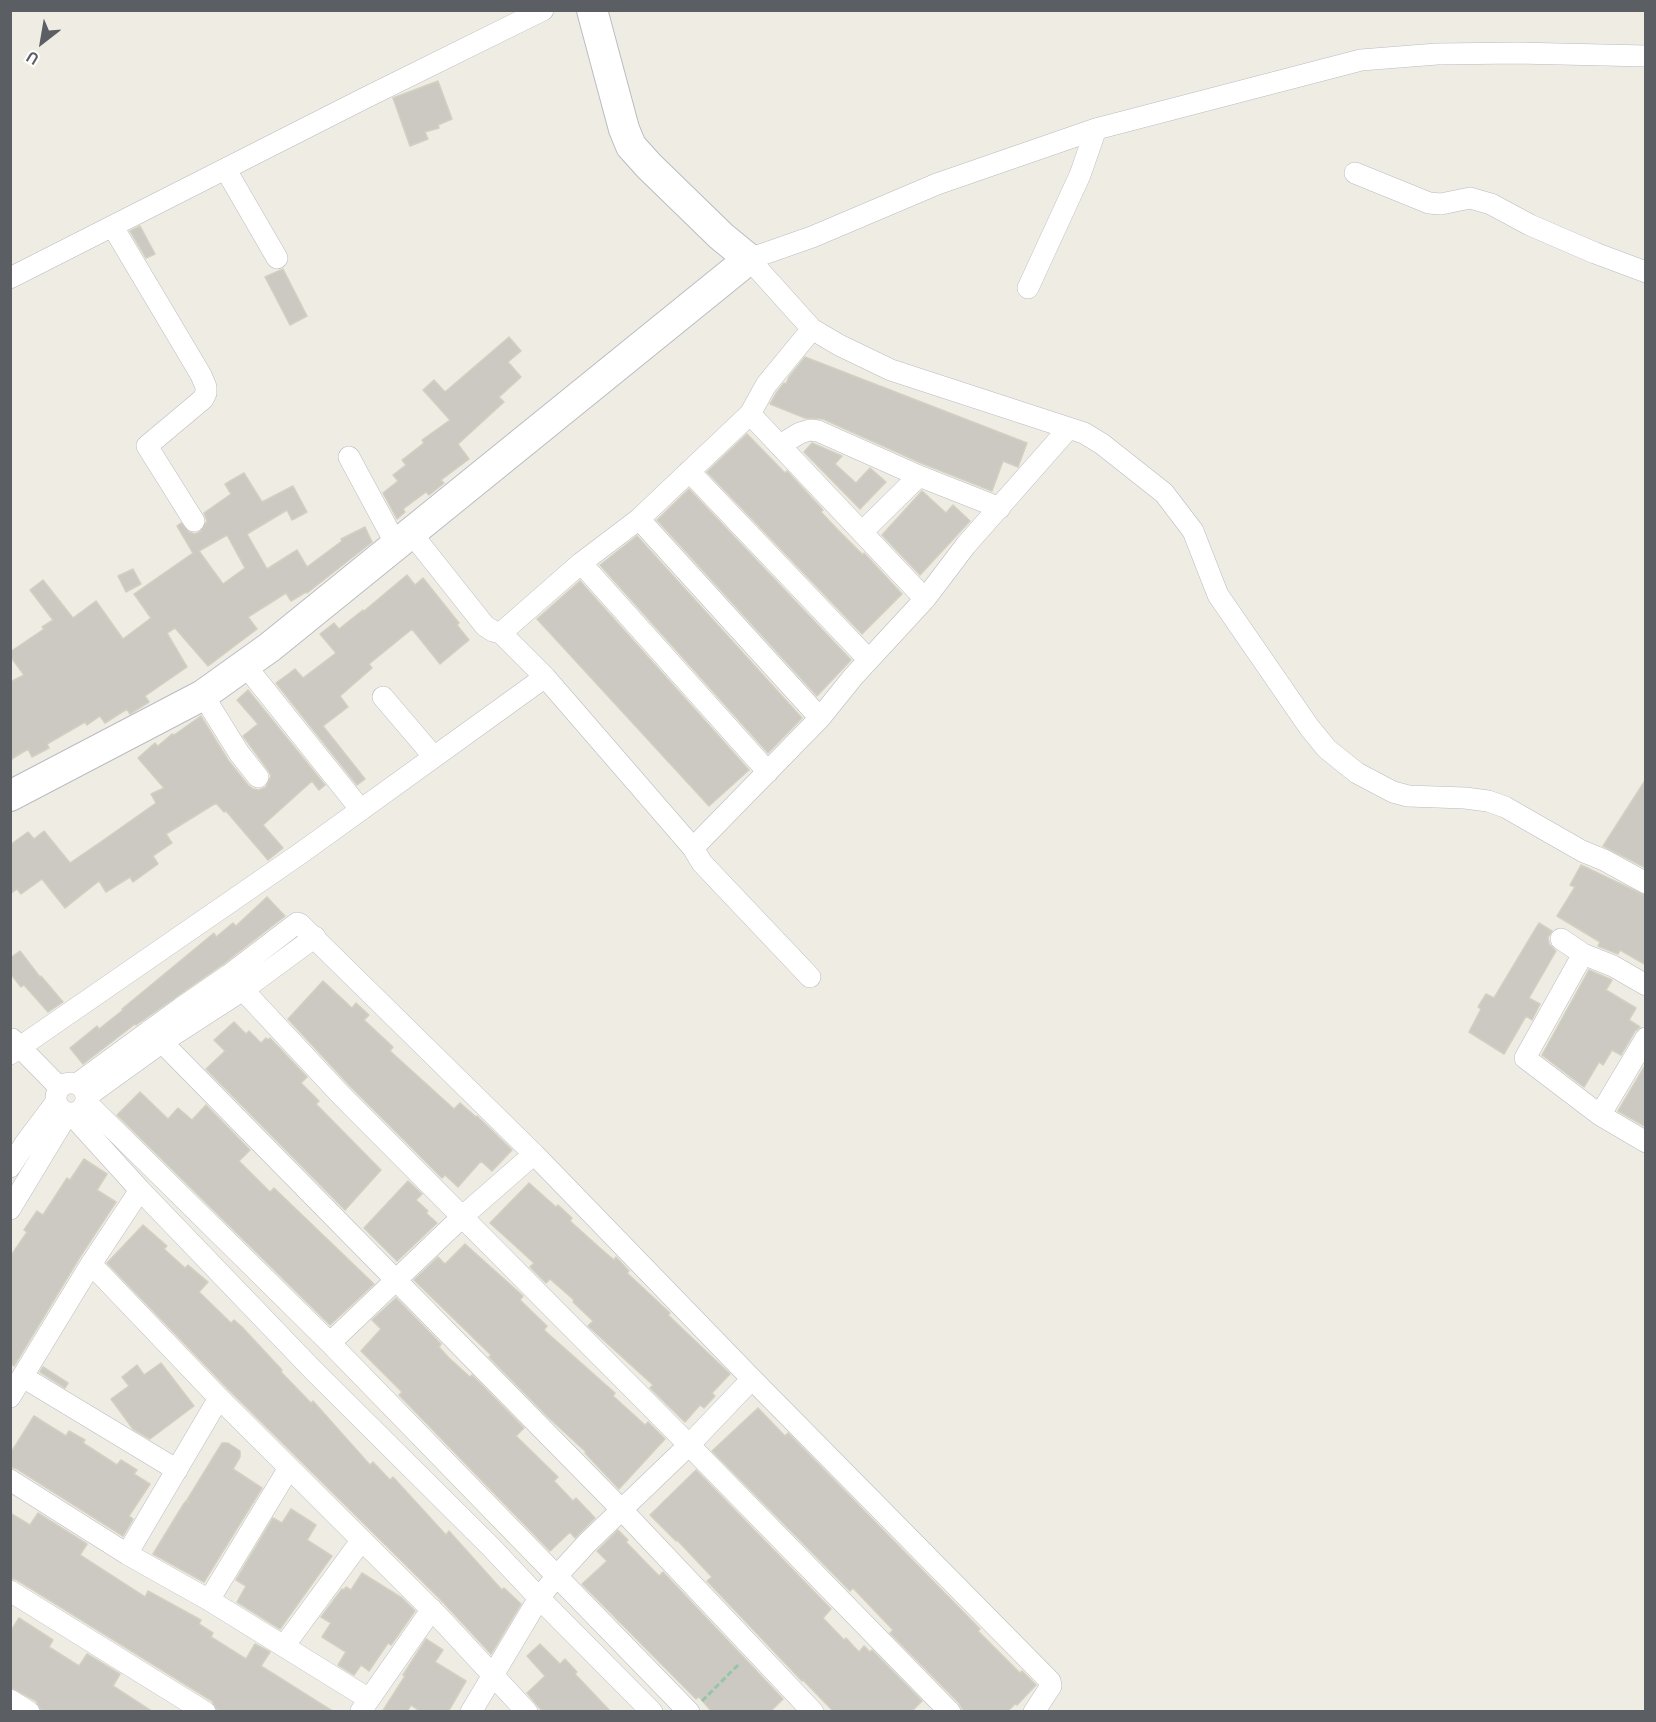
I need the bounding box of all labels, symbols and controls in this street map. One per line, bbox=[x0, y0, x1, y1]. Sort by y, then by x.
north arrow bbox=[12, 12, 72, 72]
text: U bbox=[22, 46, 43, 70]

